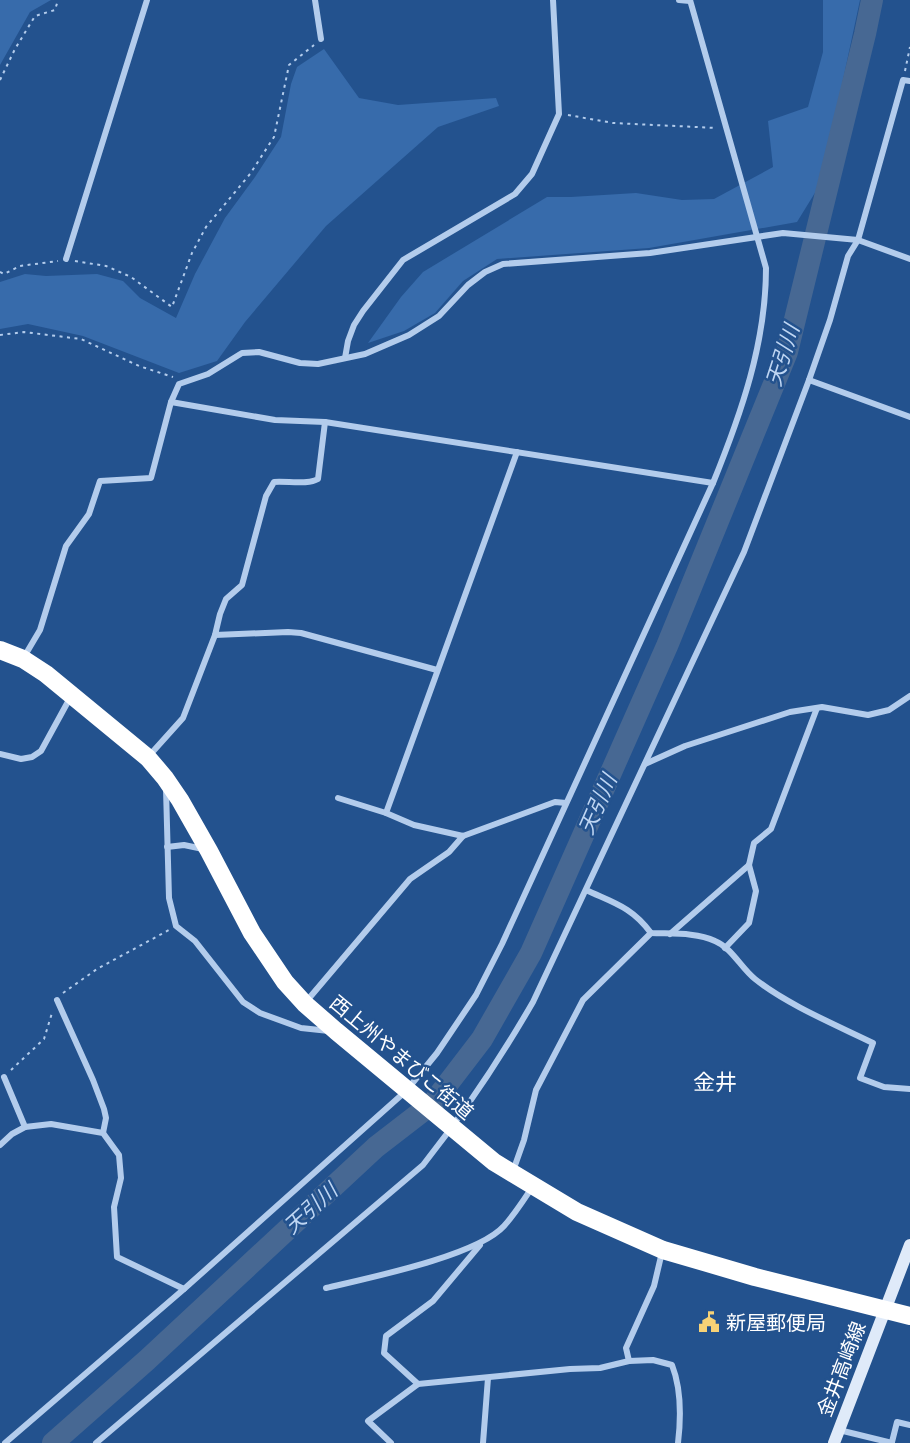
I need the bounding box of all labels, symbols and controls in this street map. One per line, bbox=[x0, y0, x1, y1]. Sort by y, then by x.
water label: 天引川 bbox=[761, 319, 804, 389]
water label: 天引川 bbox=[573, 769, 622, 838]
street label: 西上州やまびこ街道 bbox=[326, 990, 478, 1124]
district label: 金井 bbox=[693, 1069, 737, 1094]
water label: 天引川 bbox=[279, 1177, 343, 1238]
public building icon: 新屋郵便局 bbox=[697, 1310, 721, 1334]
place label: 新屋郵便局 bbox=[726, 1311, 826, 1334]
street label: 金井高崎線 bbox=[812, 1318, 870, 1420]

